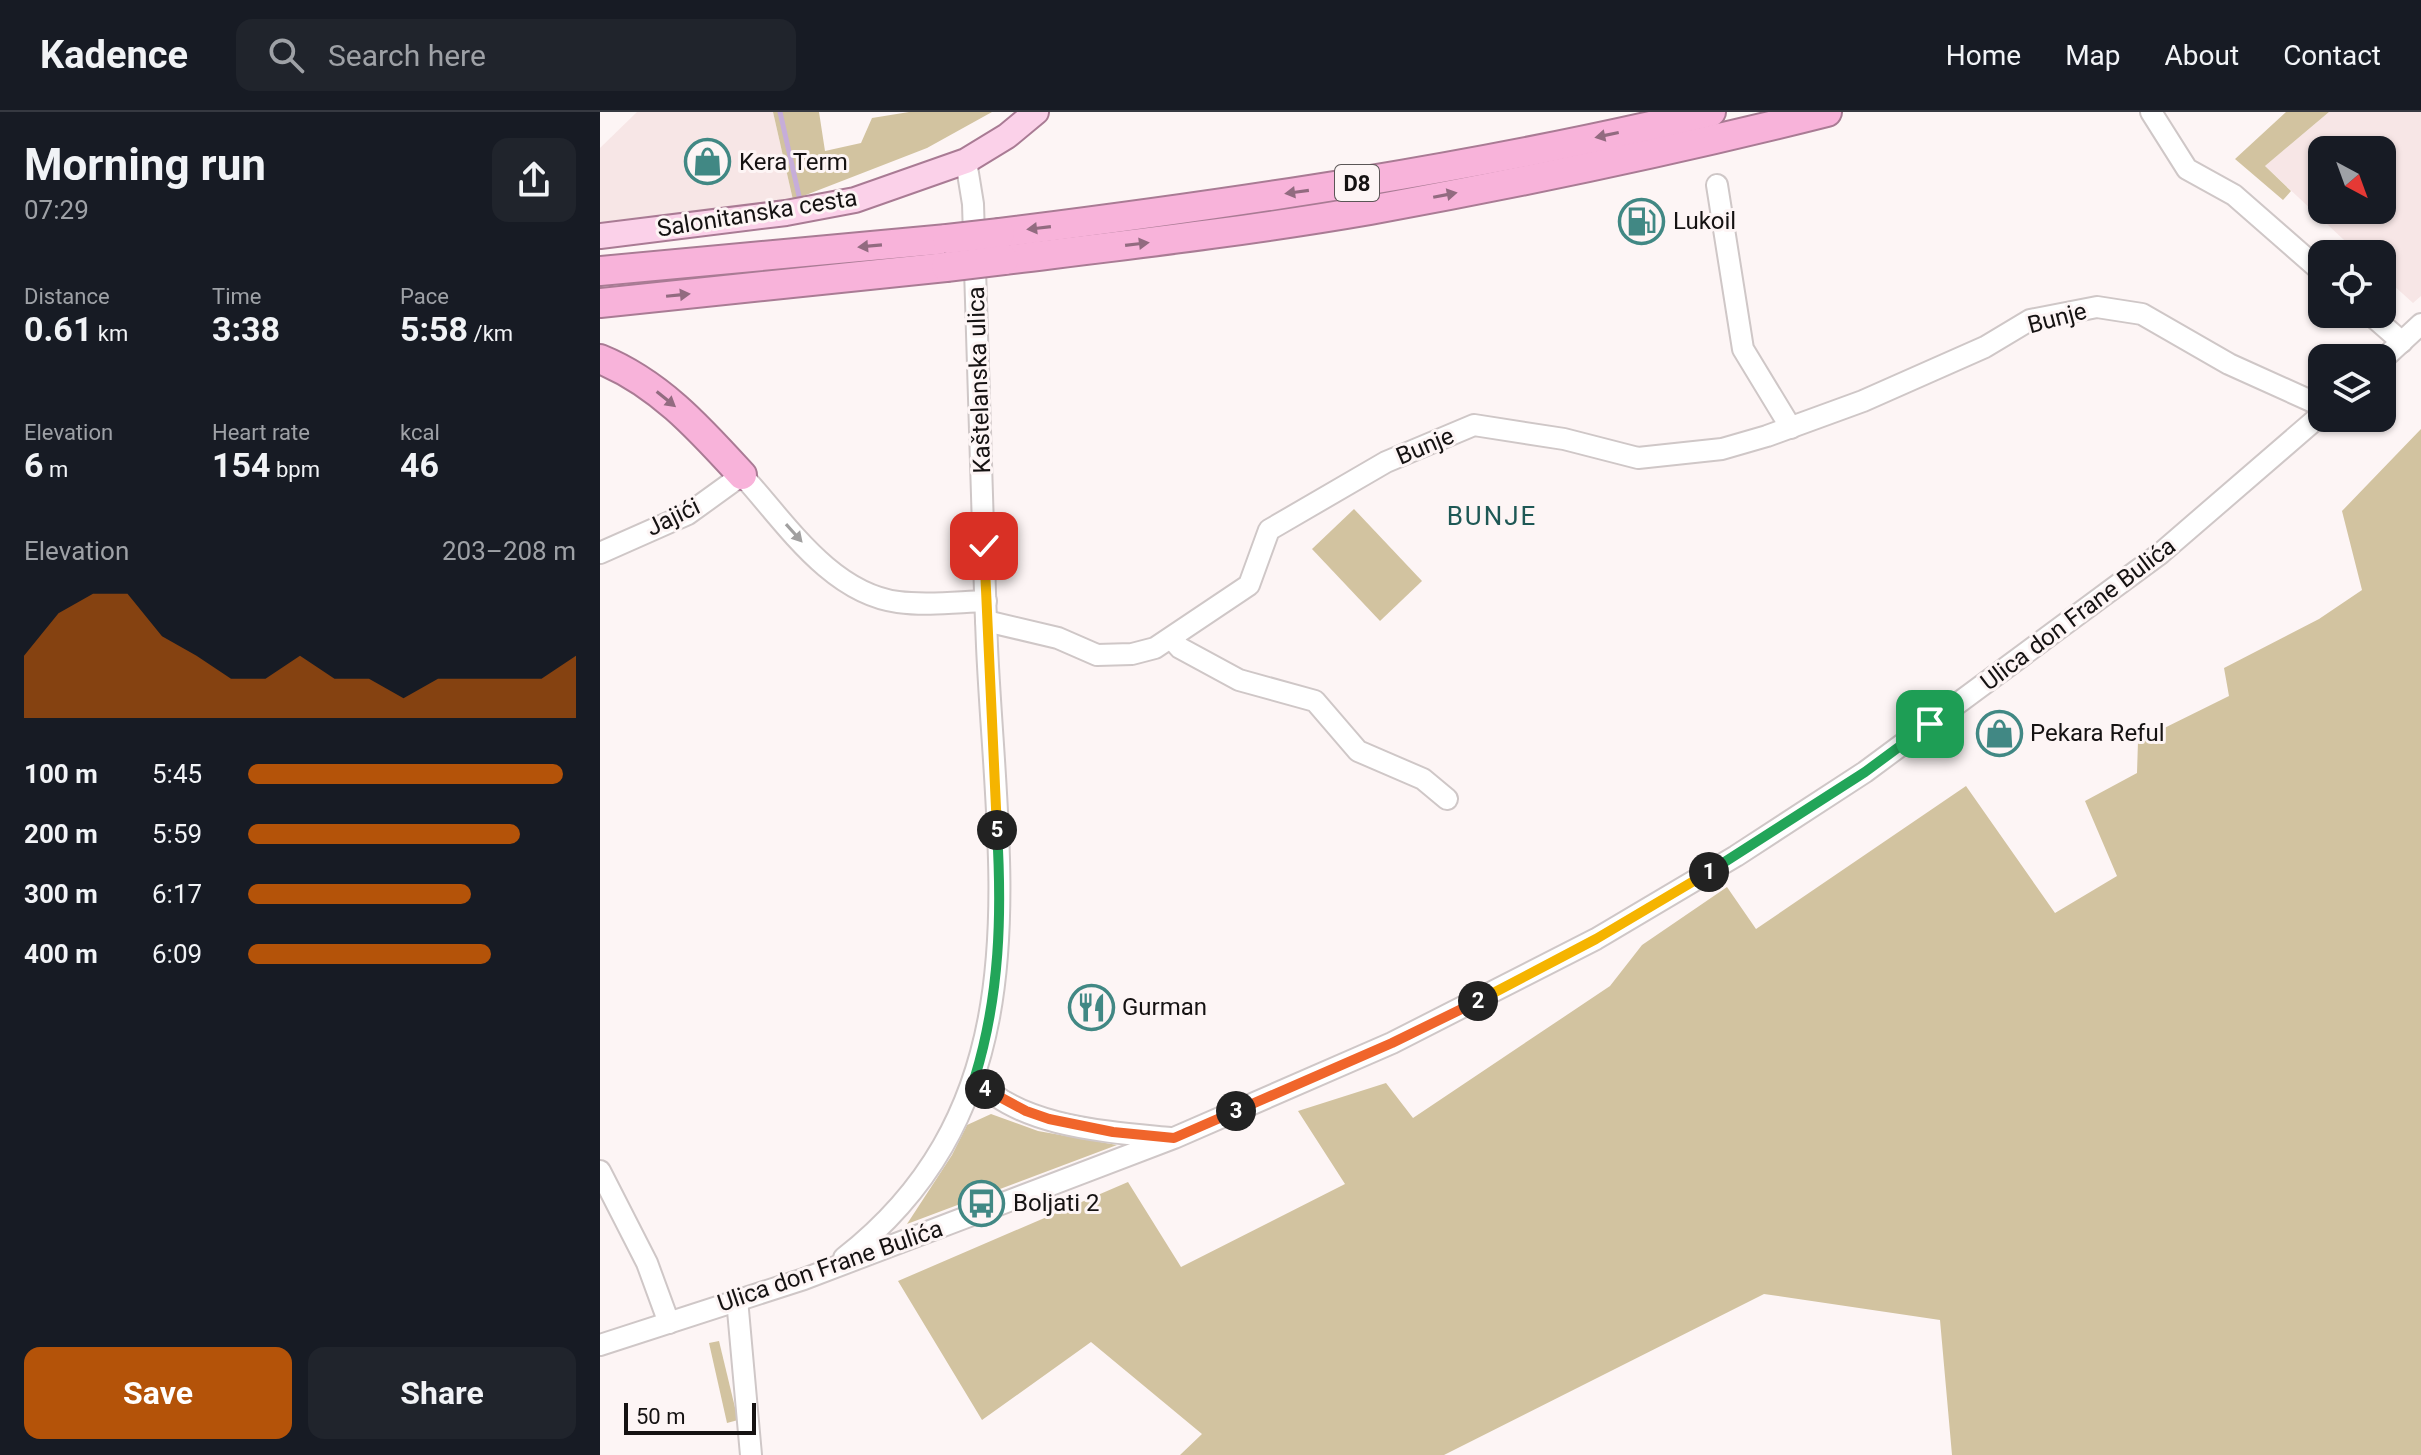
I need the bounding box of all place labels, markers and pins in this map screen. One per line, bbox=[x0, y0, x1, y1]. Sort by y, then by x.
shop icon: Kera Term bbox=[684, 138, 732, 186]
place label: Kera Term bbox=[739, 148, 848, 176]
fuel station icon: Lukoil bbox=[1618, 197, 1666, 245]
place label: Lukoil bbox=[1673, 207, 1736, 235]
pin bbox=[950, 512, 1018, 580]
pin bbox=[1896, 690, 1964, 758]
shop icon: Pekara Reful bbox=[1975, 709, 2023, 757]
place label: Pekara Reful bbox=[2030, 719, 2165, 747]
pin: 5 bbox=[977, 810, 1017, 850]
pin: 1 bbox=[1689, 852, 1729, 892]
pin: 2 bbox=[1458, 981, 1498, 1021]
restaurant icon: Gurman bbox=[1067, 983, 1115, 1031]
place label: Gurman bbox=[1122, 993, 1207, 1021]
pin: 4 bbox=[965, 1069, 1005, 1109]
pin: 3 bbox=[1216, 1091, 1256, 1131]
bus stop icon: Boljati 2 bbox=[958, 1179, 1006, 1227]
place label: Boljati 2 bbox=[1013, 1189, 1099, 1217]

